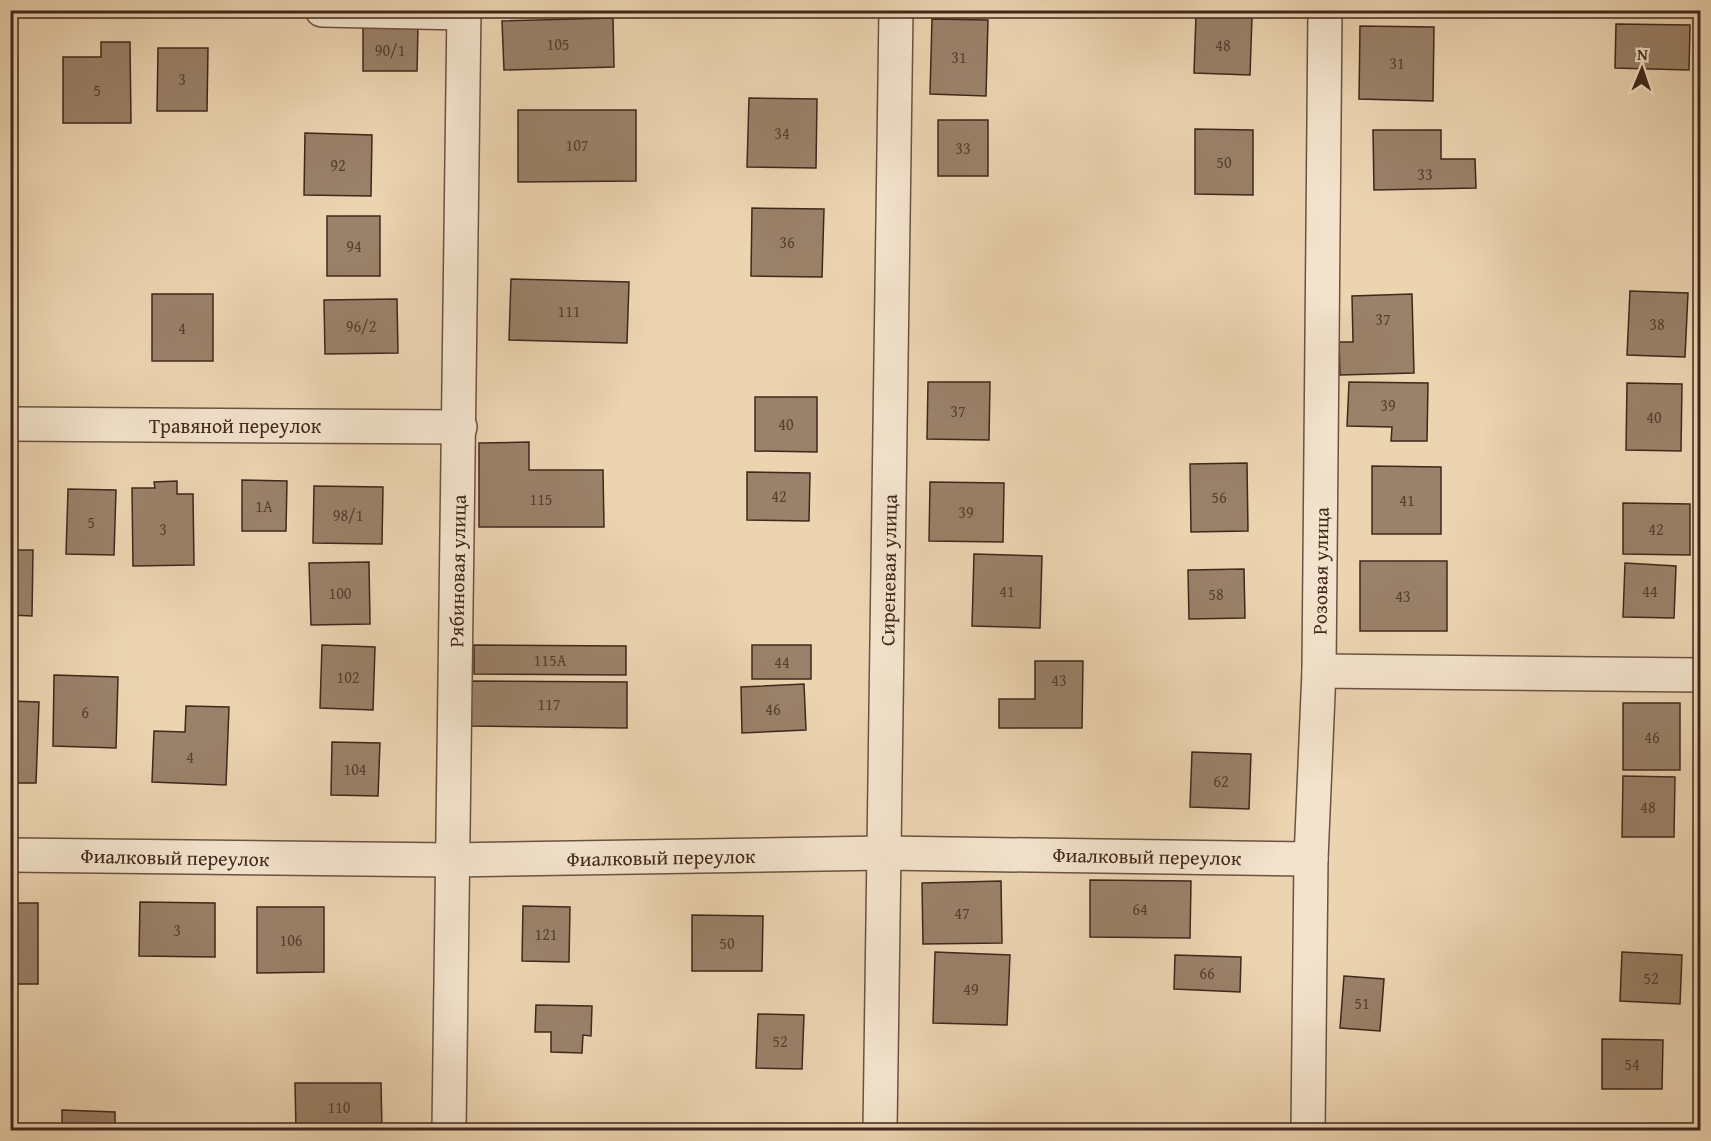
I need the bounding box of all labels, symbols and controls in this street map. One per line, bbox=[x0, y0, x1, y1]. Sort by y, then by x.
house number: 105 bbox=[546, 32, 570, 56]
house number: 48 bbox=[1215, 33, 1231, 57]
house number: 90/1 bbox=[375, 38, 405, 62]
north arrow bbox=[1612, 39, 1672, 99]
text: N bbox=[1637, 42, 1649, 66]
house number: 31 bbox=[951, 45, 967, 69]
house number: 31 bbox=[1389, 51, 1405, 75]
house number: 3 bbox=[178, 67, 186, 91]
house number: 5 bbox=[93, 78, 101, 102]
house number: 34 bbox=[774, 121, 790, 145]
house number: 107 bbox=[565, 133, 589, 157]
house number: 33 bbox=[955, 136, 971, 160]
house number: 50 bbox=[1216, 150, 1232, 174]
house number: 92 bbox=[330, 153, 346, 177]
house number: 33 bbox=[1417, 162, 1433, 186]
house number: 36 bbox=[779, 230, 795, 254]
house number: 94 bbox=[346, 234, 362, 258]
house number: 111 bbox=[557, 299, 581, 323]
house number: 37 bbox=[1375, 307, 1391, 331]
house number: 38 bbox=[1649, 312, 1665, 336]
house number: 96/2 bbox=[346, 314, 376, 338]
house number: 4 bbox=[178, 316, 186, 340]
house number: 39 bbox=[1380, 393, 1396, 417]
house number: 37 bbox=[950, 399, 966, 423]
house number: 40 bbox=[1646, 405, 1662, 429]
street label: Травяной переулок bbox=[149, 411, 322, 440]
house number: 40 bbox=[778, 412, 794, 436]
house number: 42 bbox=[771, 484, 787, 508]
house number: 56 bbox=[1211, 485, 1227, 509]
house number: 115 bbox=[529, 487, 553, 511]
house number: 41 bbox=[1399, 488, 1415, 512]
street label: Сиреневая улица bbox=[872, 493, 904, 646]
house number: 1А bbox=[255, 494, 273, 518]
street label: Рябиновая улица bbox=[441, 494, 473, 648]
house number: 39 bbox=[958, 500, 974, 524]
house number: 98/1 bbox=[333, 503, 363, 527]
street label: Розовая улица bbox=[1304, 506, 1336, 635]
house number: 5 bbox=[87, 510, 95, 534]
house number: 3 bbox=[159, 517, 167, 541]
house number: 42 bbox=[1648, 517, 1664, 541]
house number: 41 bbox=[999, 579, 1015, 603]
house number: 44 bbox=[1642, 579, 1658, 603]
house number: 100 bbox=[328, 581, 352, 605]
house number: 58 bbox=[1208, 582, 1224, 606]
house number: 43 bbox=[1395, 584, 1411, 608]
house number: 115А bbox=[534, 648, 567, 672]
house number: 44 bbox=[774, 650, 790, 674]
house number: 102 bbox=[336, 665, 360, 689]
house number: 43 bbox=[1051, 668, 1067, 692]
house number: 117 bbox=[537, 692, 561, 716]
house number: 46 bbox=[765, 697, 781, 721]
house number: 6 bbox=[81, 700, 89, 724]
house number: 46 bbox=[1644, 725, 1660, 749]
house number: 4 bbox=[186, 745, 194, 769]
house number: 104 bbox=[343, 757, 367, 781]
house number: 62 bbox=[1213, 769, 1229, 793]
house number: 48 bbox=[1640, 795, 1656, 819]
street label: Фиалковый переулок bbox=[1052, 840, 1242, 872]
street label: Фиалковый переулок bbox=[80, 841, 270, 873]
street label: Фиалковый переулок bbox=[566, 841, 756, 873]
house number: 64 bbox=[1132, 897, 1148, 921]
house number: 47 bbox=[954, 901, 970, 925]
house number: 3 bbox=[173, 918, 181, 942]
house number: 121 bbox=[534, 922, 558, 946]
house number: 106 bbox=[279, 928, 303, 952]
house number: 50 bbox=[719, 931, 735, 955]
house number: 66 bbox=[1199, 961, 1215, 985]
house number: 52 bbox=[1643, 966, 1659, 990]
house number: 49 bbox=[963, 977, 979, 1001]
house number: 51 bbox=[1354, 991, 1370, 1015]
house number: 52 bbox=[772, 1029, 788, 1053]
house number: 54 bbox=[1624, 1052, 1640, 1076]
house number: 110 bbox=[327, 1095, 351, 1119]

